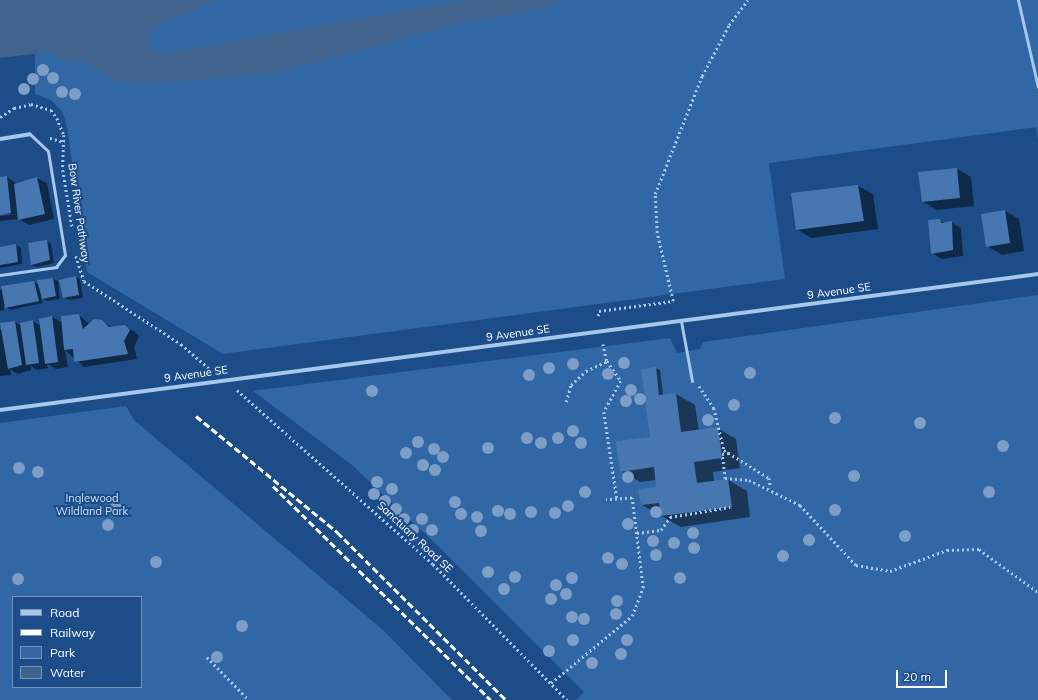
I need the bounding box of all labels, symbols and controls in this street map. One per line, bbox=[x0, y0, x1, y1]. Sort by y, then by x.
street label: Bow River Pathway bbox=[65, 162, 93, 264]
street label: 9 Avenue SE bbox=[806, 280, 872, 302]
street label: 9 Avenue SE bbox=[485, 322, 551, 344]
street label: 9 Avenue SE bbox=[163, 363, 229, 385]
park label: Inglewood Wildland Park bbox=[56, 492, 128, 518]
street label: Sanctuary Road SE bbox=[375, 499, 455, 575]
legend bbox=[12, 596, 142, 688]
text: Road bbox=[50, 605, 79, 620]
text: Railway bbox=[50, 625, 95, 640]
text: Park bbox=[50, 645, 75, 660]
scale bar bbox=[898, 662, 949, 688]
text: Water bbox=[50, 665, 85, 680]
text: 20 m bbox=[903, 669, 931, 684]

